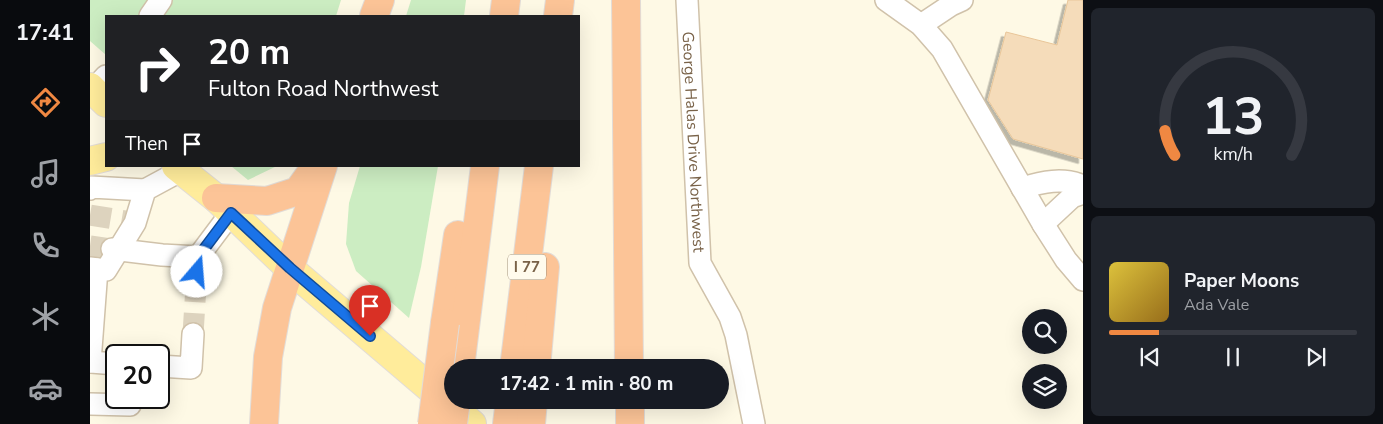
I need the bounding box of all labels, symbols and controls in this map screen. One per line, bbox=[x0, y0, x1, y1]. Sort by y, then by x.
text: 17:41 bbox=[16, 18, 74, 48]
text: 20 m bbox=[208, 29, 290, 76]
street label: George Halas Drive Northwest bbox=[677, 31, 709, 253]
icon: right bbox=[125, 35, 190, 100]
text: Fulton Road Northwest bbox=[208, 74, 439, 104]
text: 13 bbox=[1202, 81, 1264, 152]
icon: directions bbox=[28, 85, 63, 120]
icon: arrive bbox=[178, 130, 206, 158]
text: Then bbox=[125, 131, 168, 157]
text: km/h bbox=[1213, 142, 1253, 166]
icon: music bbox=[28, 156, 63, 191]
icon: phone bbox=[28, 228, 63, 263]
position arrow bbox=[170, 245, 222, 297]
road number: I 77 bbox=[508, 254, 546, 280]
text: Paper Moons bbox=[1184, 268, 1299, 294]
pin bbox=[349, 285, 391, 336]
icon: arrive bbox=[356, 292, 384, 320]
text: Ada Vale bbox=[1184, 294, 1249, 316]
icon: climate bbox=[28, 299, 63, 334]
map controls bbox=[1022, 309, 1067, 409]
button: search bbox=[1022, 309, 1067, 354]
icon: previous bbox=[1136, 343, 1164, 371]
icon: pause bbox=[1219, 343, 1247, 371]
icon: next bbox=[1302, 343, 1330, 371]
speed limit sign: 20 bbox=[105, 344, 170, 409]
button: layers bbox=[1022, 364, 1067, 409]
icon: car bbox=[28, 371, 63, 406]
text: 17:42 · 1 min · 80 m bbox=[499, 371, 674, 397]

